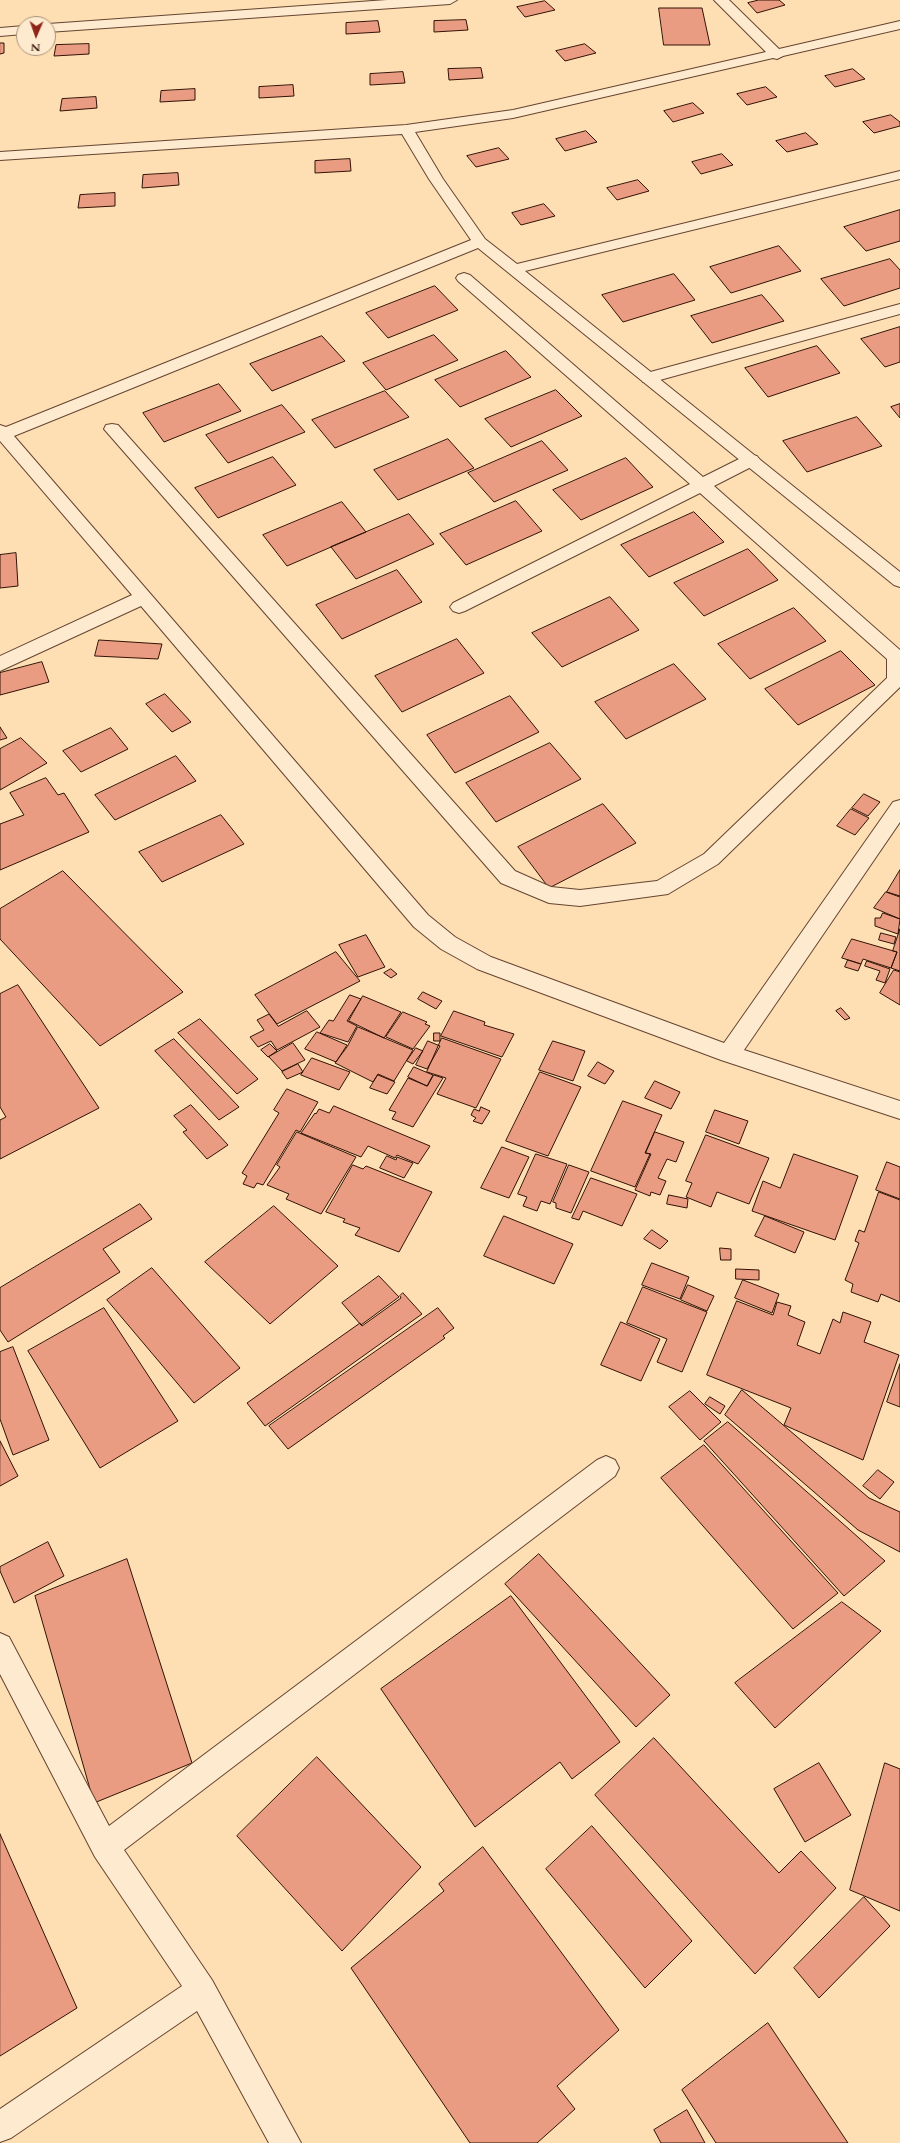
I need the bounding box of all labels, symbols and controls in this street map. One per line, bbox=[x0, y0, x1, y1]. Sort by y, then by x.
north arrow bbox=[16, 16, 56, 56]
text: N bbox=[31, 40, 41, 55]

